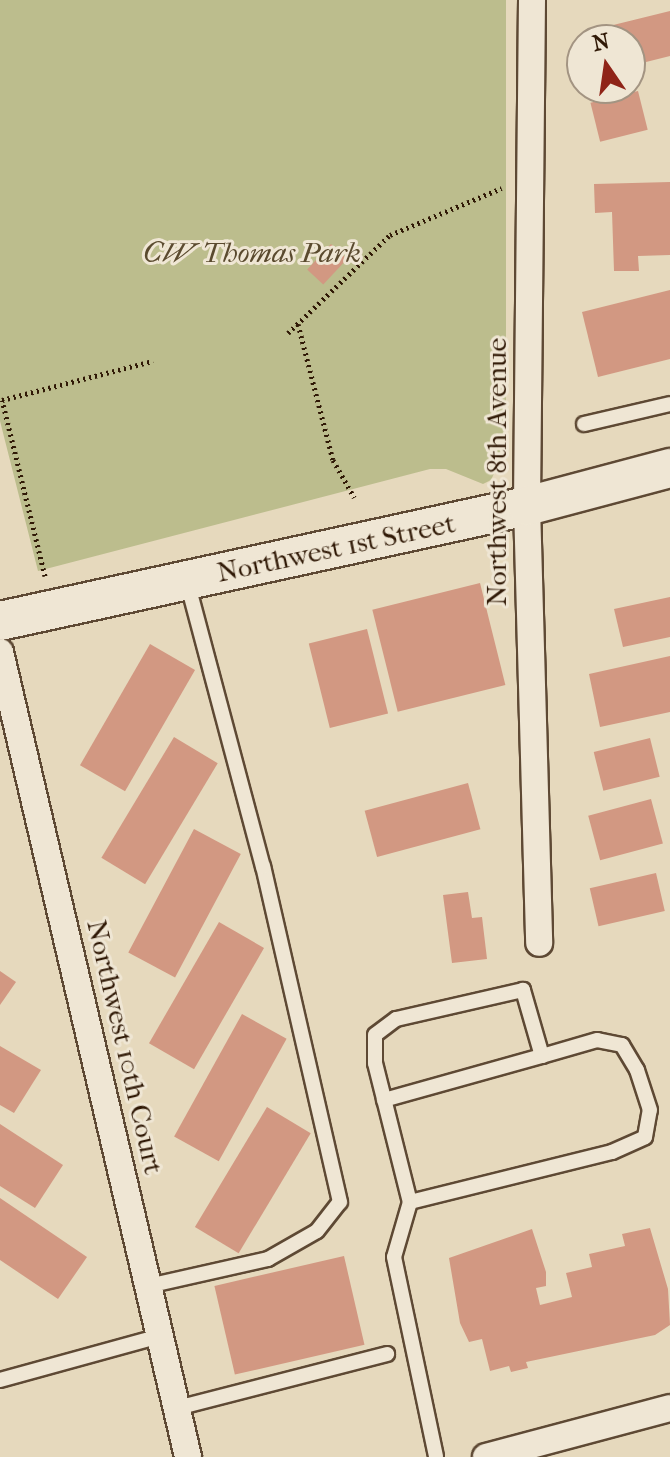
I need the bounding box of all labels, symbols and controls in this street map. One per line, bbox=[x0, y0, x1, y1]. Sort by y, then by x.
north arrow bbox=[566, 24, 646, 104]
text: N bbox=[590, 28, 612, 57]
park label: CW Thomas Park bbox=[143, 236, 361, 270]
street label: Northwest 8th Avenue bbox=[480, 338, 514, 606]
street label: Northwest 1st Street bbox=[214, 506, 458, 590]
street label: Northwest 10th Court bbox=[79, 917, 171, 1177]

